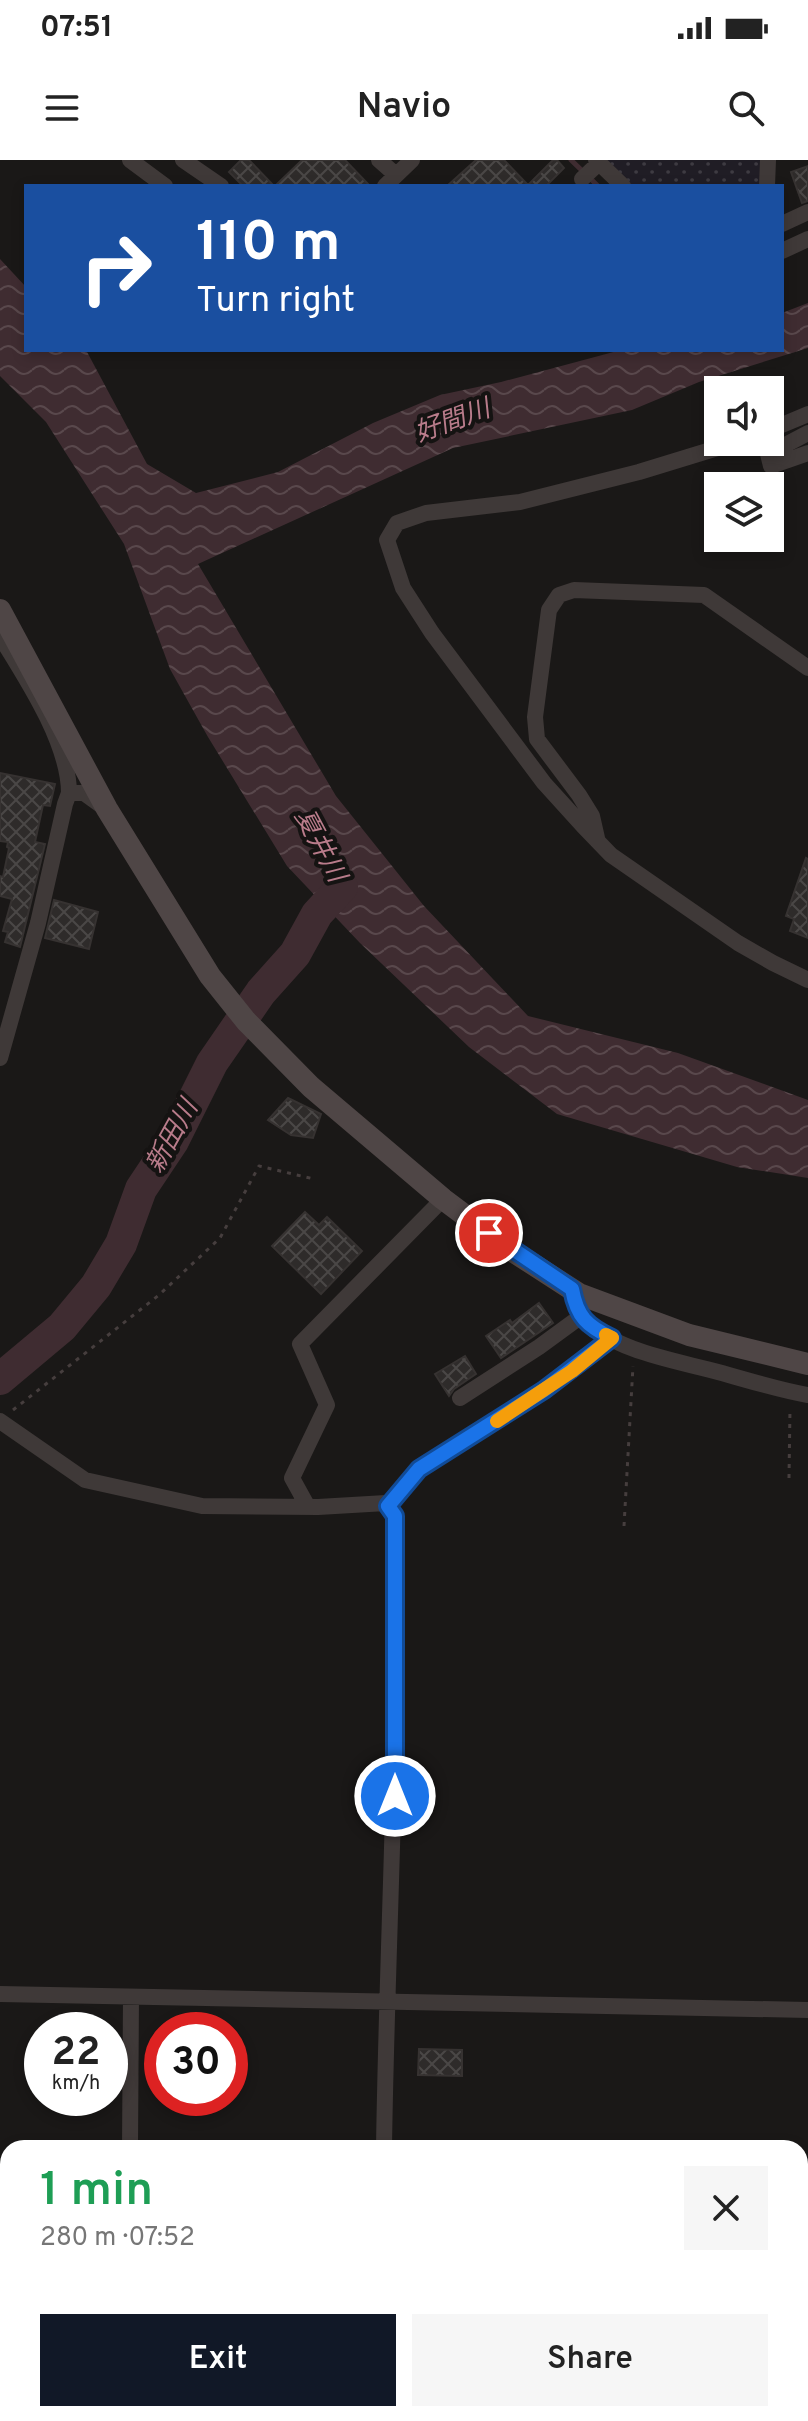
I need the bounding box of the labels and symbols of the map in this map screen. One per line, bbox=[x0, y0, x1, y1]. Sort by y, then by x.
water label: 好間川 bbox=[411, 392, 498, 451]
water label: 夏井川 bbox=[286, 804, 353, 891]
water label: 新田川 bbox=[140, 1092, 208, 1179]
pin bbox=[455, 1199, 523, 1267]
position arrow bbox=[353, 1754, 437, 1838]
speed limit sign: 30 bbox=[144, 2012, 248, 2116]

